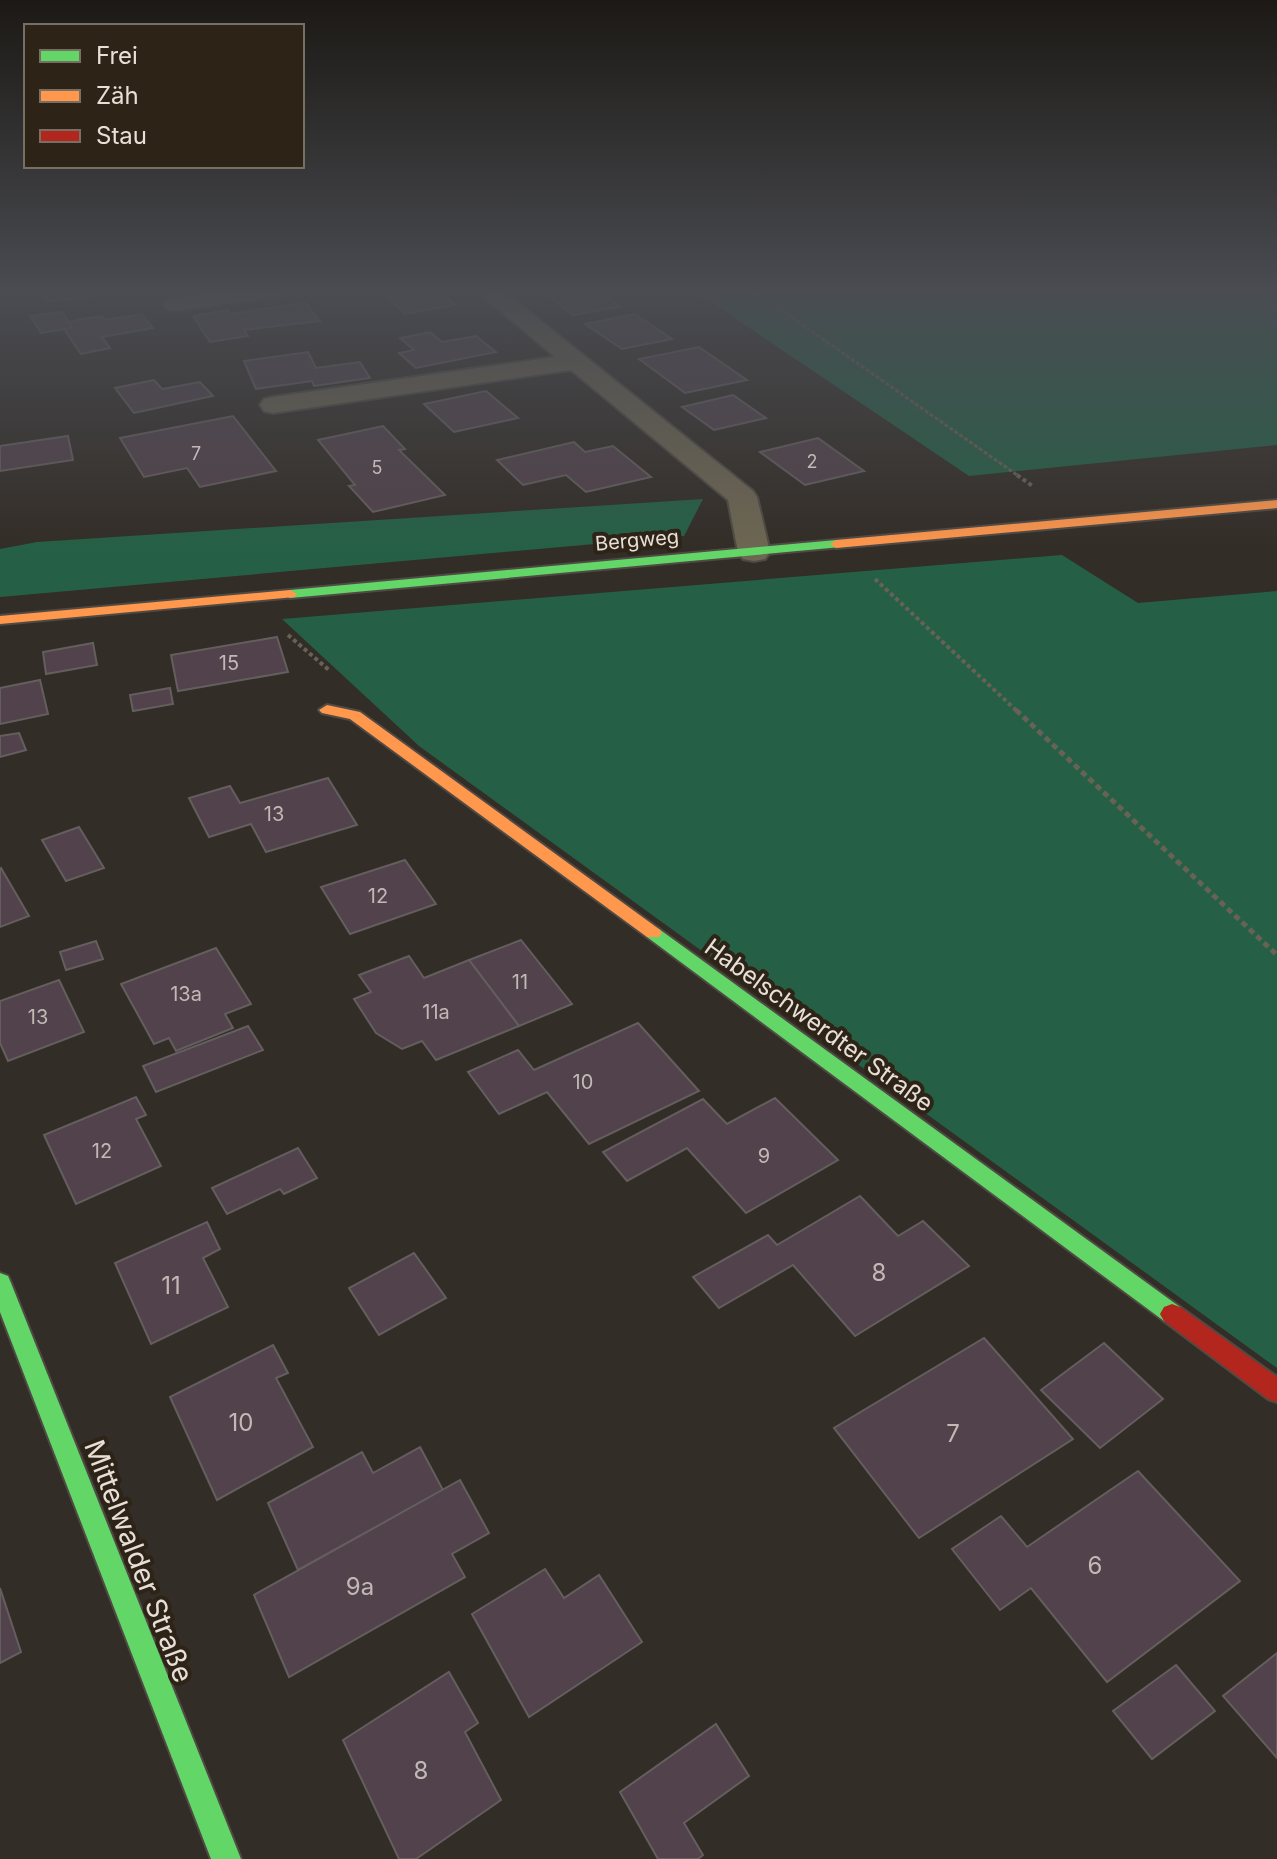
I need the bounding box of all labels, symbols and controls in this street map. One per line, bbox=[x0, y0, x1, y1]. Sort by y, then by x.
legend bbox=[24, 24, 304, 168]
text: Frei bbox=[96, 41, 138, 70]
text: Zäh bbox=[96, 81, 139, 110]
text: Stau bbox=[96, 121, 147, 150]
house number: 7 bbox=[191, 443, 201, 464]
house number: 2 bbox=[807, 451, 817, 472]
house number: 5 bbox=[372, 457, 382, 478]
street label: Bergweg bbox=[594, 524, 680, 556]
house number: 15 bbox=[219, 651, 239, 675]
house number: 13 bbox=[264, 802, 284, 826]
house number: 12 bbox=[368, 884, 388, 908]
street label: Habelschwerdter Straße bbox=[699, 932, 939, 1118]
house number: 11 bbox=[512, 970, 528, 994]
house number: 13a bbox=[170, 982, 202, 1006]
house number: 11a bbox=[422, 1000, 450, 1024]
house number: 13 bbox=[28, 1005, 48, 1029]
house number: 10 bbox=[573, 1070, 593, 1094]
house number: 12 bbox=[92, 1139, 112, 1163]
house number: 9 bbox=[758, 1144, 770, 1168]
house number: 8 bbox=[872, 1258, 886, 1287]
house number: 11 bbox=[161, 1271, 181, 1300]
house number: 10 bbox=[229, 1408, 253, 1437]
house number: 7 bbox=[946, 1419, 960, 1448]
street label: Mittelwalder Straße bbox=[77, 1435, 201, 1687]
house number: 6 bbox=[1088, 1551, 1102, 1580]
house number: 9a bbox=[346, 1572, 374, 1601]
house number: 8 bbox=[414, 1756, 428, 1785]

